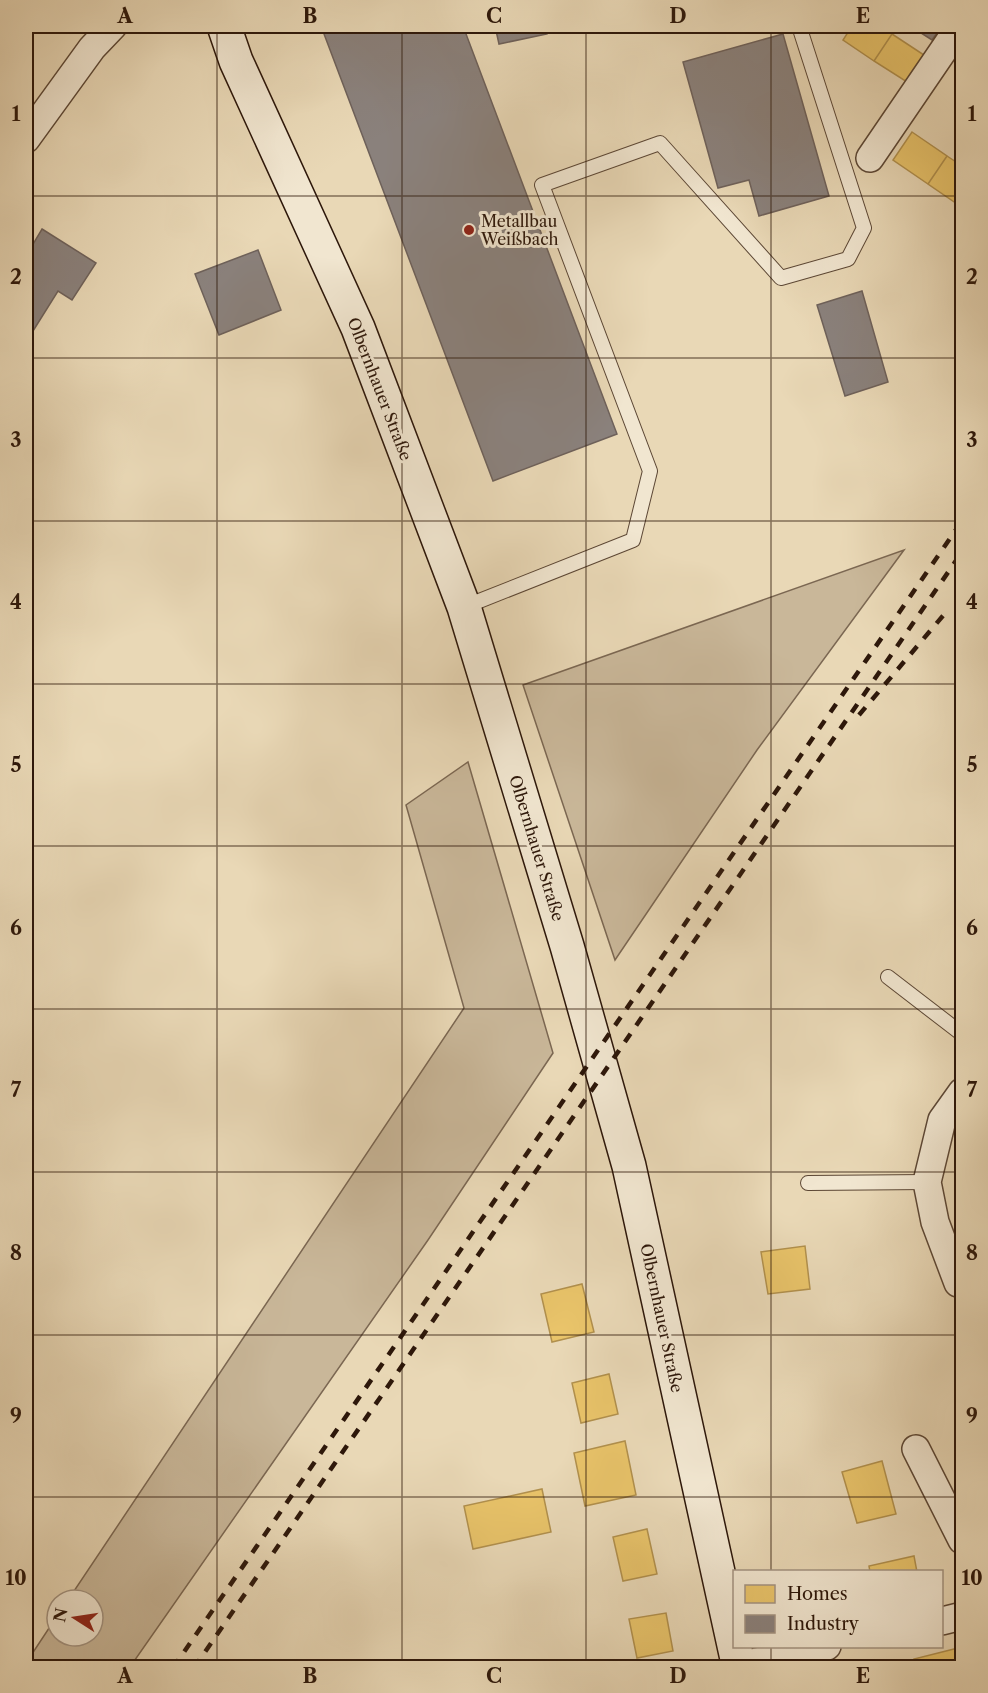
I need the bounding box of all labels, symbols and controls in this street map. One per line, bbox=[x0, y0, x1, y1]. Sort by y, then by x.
text: A bbox=[116, 4, 133, 28]
text: B bbox=[303, 4, 318, 28]
text: C bbox=[486, 4, 502, 28]
text: D bbox=[669, 4, 687, 28]
text: E bbox=[856, 4, 870, 28]
text: 1 bbox=[12, 102, 21, 126]
text: 1 bbox=[968, 102, 977, 126]
place label: Metallbau Weißbach bbox=[480, 211, 559, 249]
marker: Metallbau Weißbach bbox=[462, 223, 476, 237]
text: 2 bbox=[10, 265, 22, 289]
text: 2 bbox=[966, 265, 978, 289]
street label: Olbernhauer Straße bbox=[343, 315, 417, 463]
text: 3 bbox=[10, 428, 22, 452]
text: 3 bbox=[966, 428, 978, 452]
text: 4 bbox=[10, 590, 22, 614]
text: 4 bbox=[966, 590, 978, 614]
text: 5 bbox=[10, 753, 22, 777]
text: 5 bbox=[966, 753, 978, 777]
street label: Olbernhauer Straße bbox=[505, 773, 569, 923]
text: 6 bbox=[10, 916, 22, 940]
text: 6 bbox=[966, 916, 978, 940]
text: 7 bbox=[11, 1078, 22, 1102]
text: 7 bbox=[967, 1078, 978, 1102]
text: 8 bbox=[10, 1241, 22, 1265]
text: 8 bbox=[966, 1241, 978, 1265]
street label: Olbernhauer Straße bbox=[636, 1242, 688, 1394]
text: 9 bbox=[10, 1404, 22, 1428]
text: 9 bbox=[966, 1404, 978, 1428]
text: 10 bbox=[5, 1566, 27, 1590]
text: 10 bbox=[961, 1566, 983, 1590]
legend bbox=[733, 1570, 943, 1648]
text: Homes bbox=[787, 1583, 848, 1605]
north arrow bbox=[45, 1588, 105, 1648]
text: N bbox=[49, 1606, 72, 1624]
text: Industry bbox=[787, 1613, 860, 1635]
text: A bbox=[116, 1664, 133, 1688]
text: B bbox=[303, 1664, 318, 1688]
text: C bbox=[486, 1664, 502, 1688]
text: D bbox=[669, 1664, 687, 1688]
text: E bbox=[856, 1664, 870, 1688]

